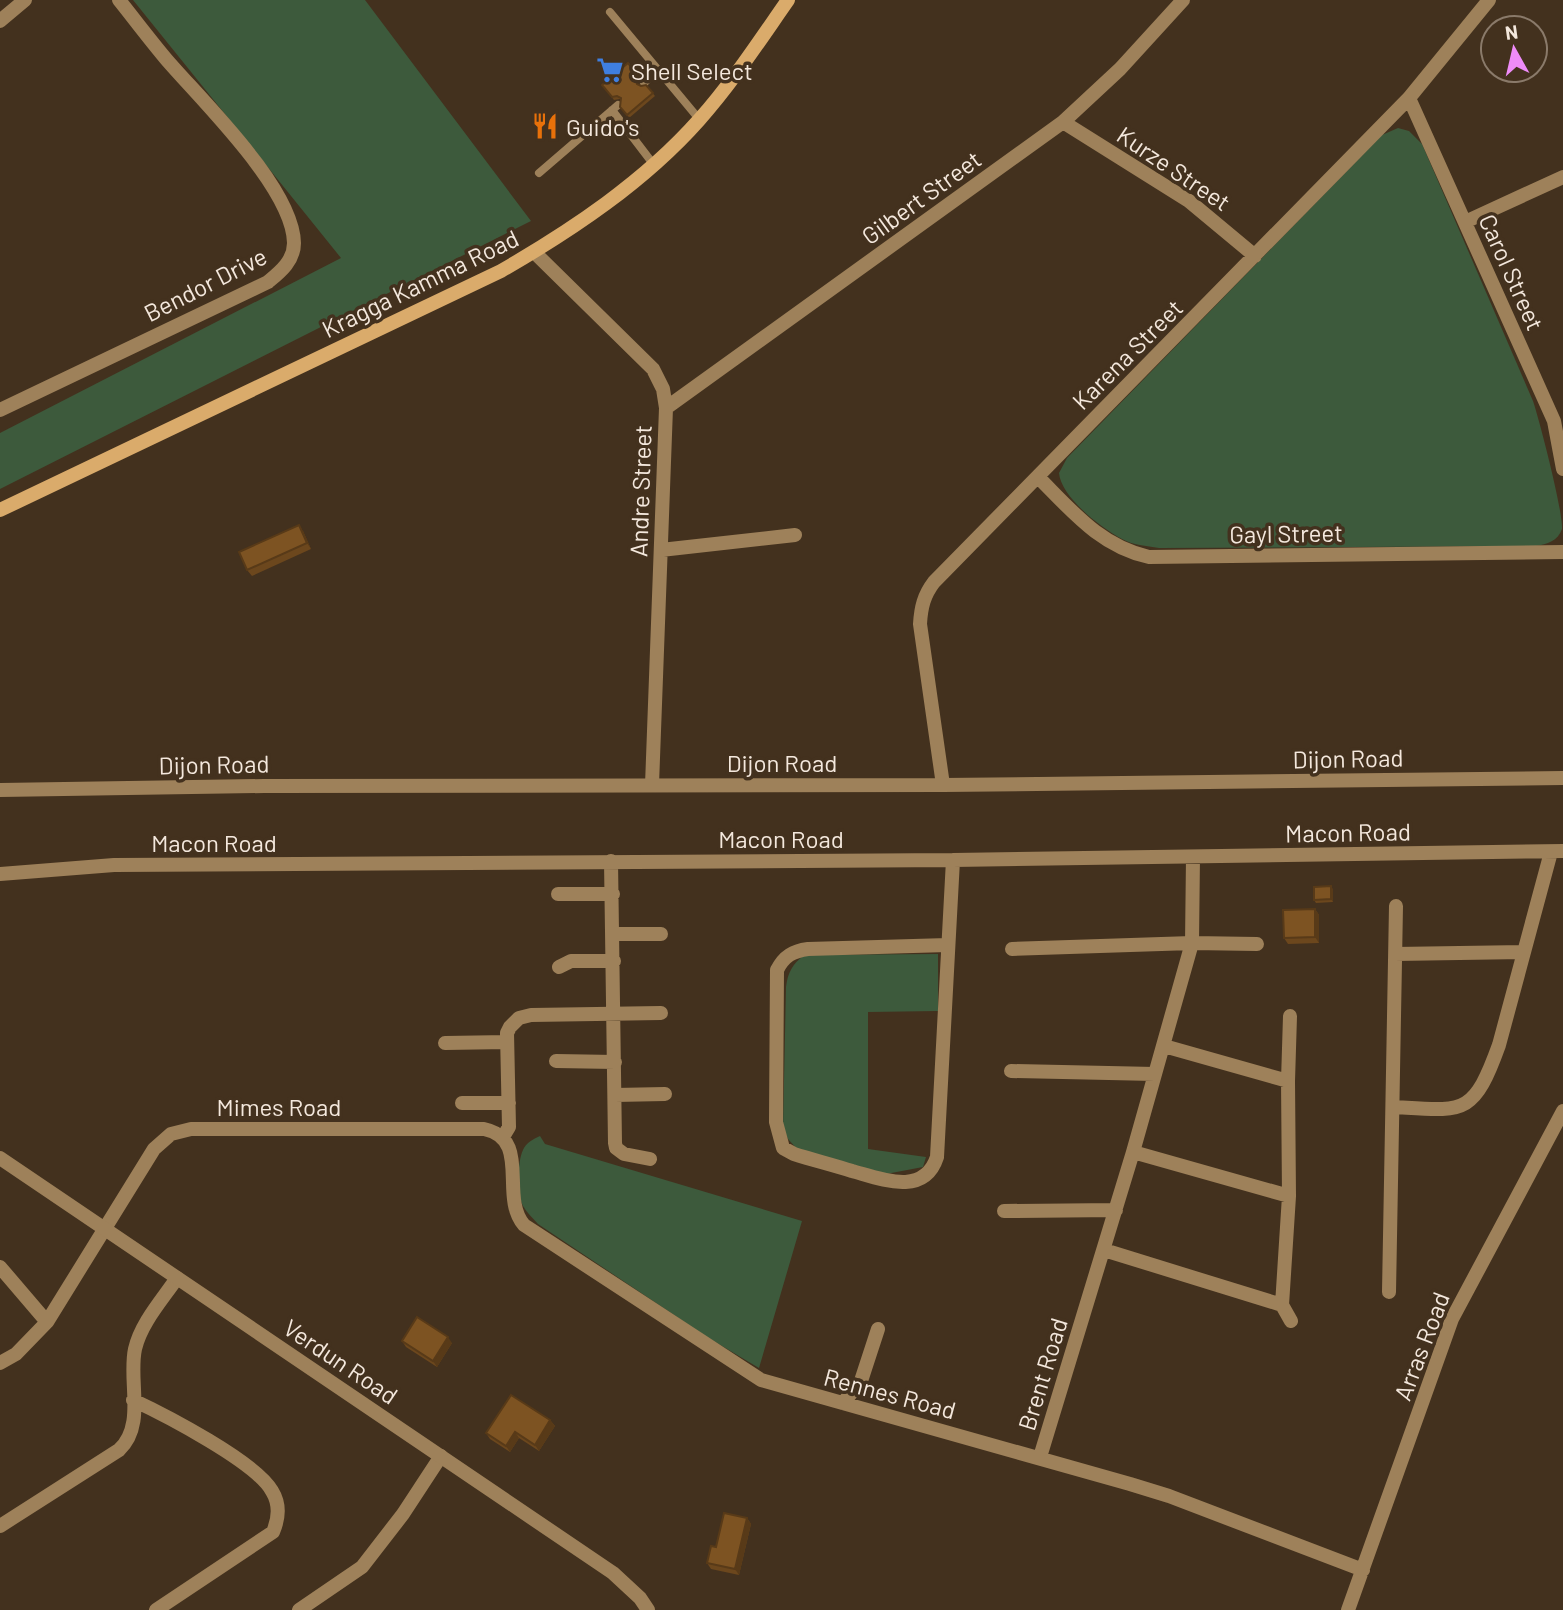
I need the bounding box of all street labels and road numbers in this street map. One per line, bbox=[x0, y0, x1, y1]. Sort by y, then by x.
street label: Kurze Street bbox=[1112, 120, 1236, 216]
street label: Gilbert Street bbox=[856, 144, 986, 250]
street label: Carol Street bbox=[1473, 209, 1551, 335]
street label: Kragga Kamma Road bbox=[317, 223, 523, 343]
street label: Bendor Drive bbox=[139, 241, 271, 327]
street label: Karena Street bbox=[1066, 293, 1188, 415]
street label: Andre Street bbox=[623, 424, 657, 558]
street label: Gayl Street bbox=[1229, 518, 1343, 548]
street label: Dijon Road bbox=[1292, 743, 1404, 773]
street label: Dijon Road bbox=[727, 748, 837, 777]
street label: Dijon Road bbox=[158, 749, 270, 779]
street label: Macon Road bbox=[1285, 816, 1411, 848]
street label: Macon Road bbox=[718, 824, 844, 853]
street label: Macon Road bbox=[151, 828, 277, 857]
street label: Mimes Road bbox=[217, 1092, 341, 1121]
street label: Arras Road bbox=[1387, 1288, 1455, 1404]
street label: Verdun Road bbox=[279, 1312, 403, 1410]
street label: Brent Road bbox=[1011, 1314, 1073, 1434]
street label: Rennes Road bbox=[821, 1362, 959, 1424]

